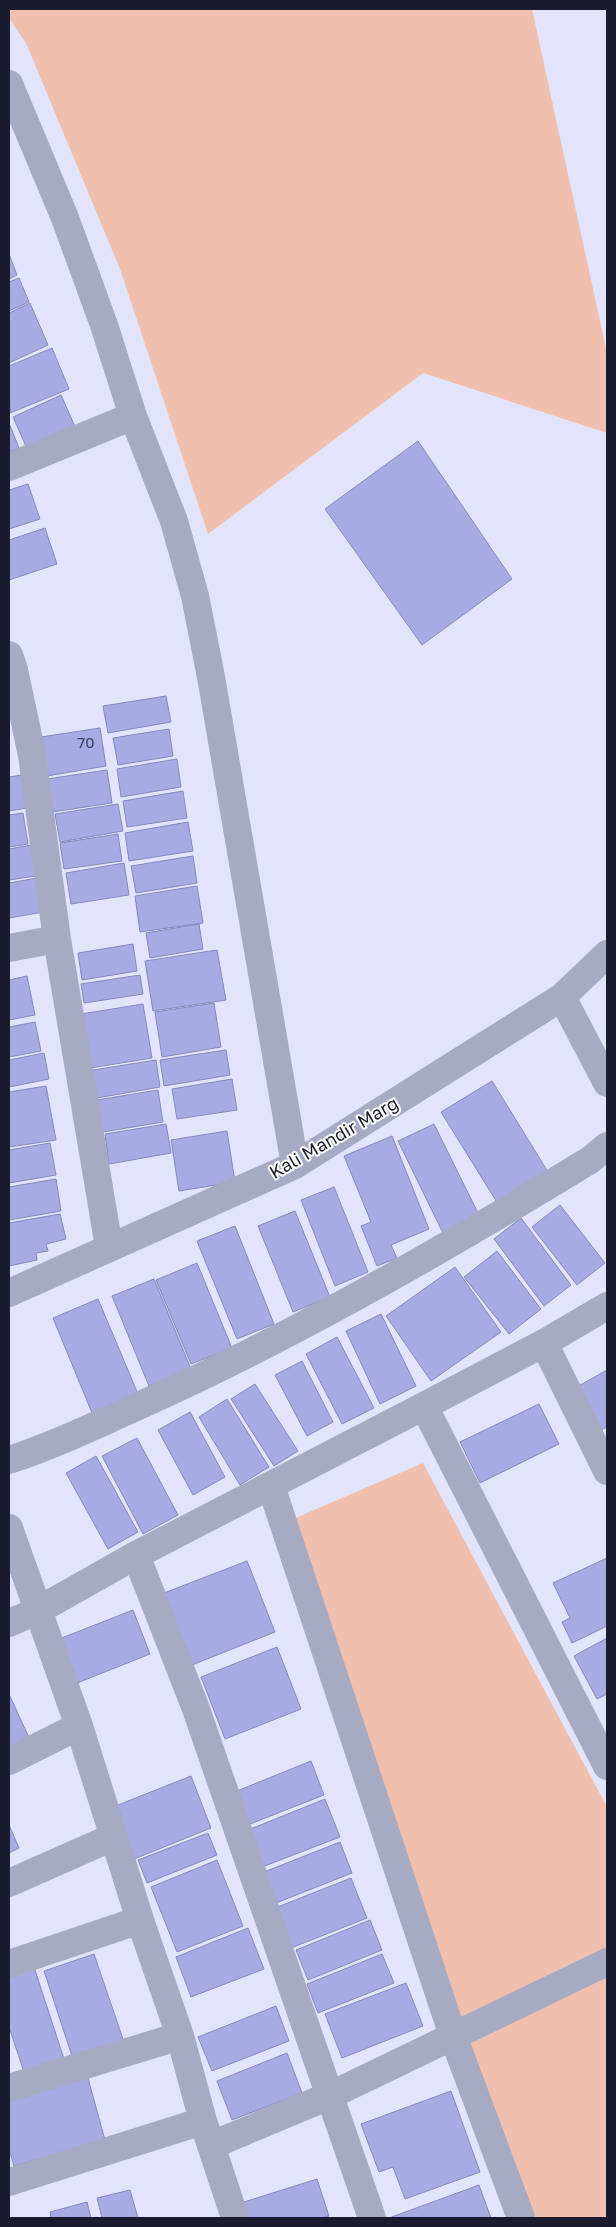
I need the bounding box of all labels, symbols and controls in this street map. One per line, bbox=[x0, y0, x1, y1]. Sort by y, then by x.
house number: 70 bbox=[77, 733, 95, 751]
street label: Kali Mandir Marg bbox=[265, 1091, 402, 1183]

